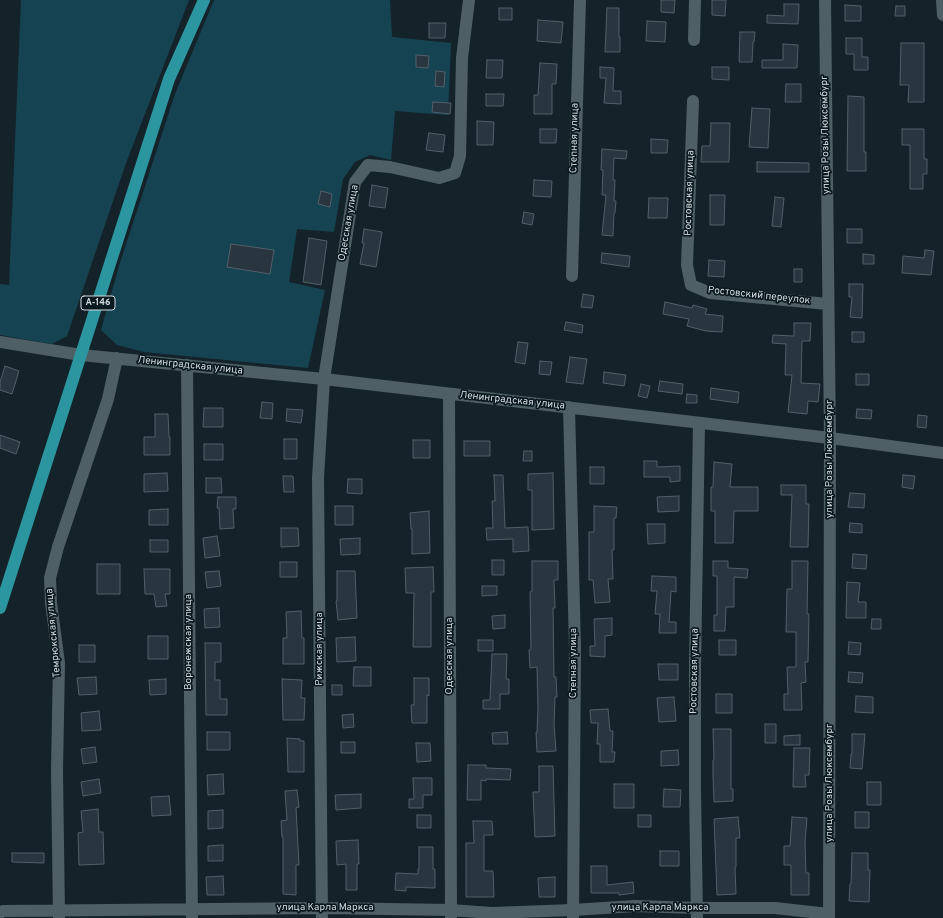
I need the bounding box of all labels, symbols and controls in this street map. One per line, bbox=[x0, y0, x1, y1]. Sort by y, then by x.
street label: улица Розы Люксембург bbox=[819, 76, 833, 194]
street label: Степная улица bbox=[568, 103, 582, 173]
street label: Ростовская улица bbox=[683, 150, 697, 236]
street label: Одесская улица bbox=[336, 184, 362, 262]
street label: Ростовский переулок bbox=[707, 285, 811, 307]
road number: А-146 bbox=[81, 296, 115, 310]
street label: Ленинградская улица bbox=[137, 355, 243, 377]
street label: Ленинградская улица bbox=[459, 390, 565, 412]
street label: улица Розы Люксембург bbox=[824, 400, 836, 518]
street label: Темрюкская улица bbox=[44, 588, 64, 678]
street label: Воронежская улица bbox=[183, 594, 195, 690]
street label: Рижская улица bbox=[314, 612, 326, 686]
street label: Одесская улица bbox=[444, 617, 456, 695]
street label: Степная улица bbox=[568, 628, 580, 698]
street label: Ростовская улица bbox=[688, 628, 702, 714]
street label: улица Розы Люксембург bbox=[824, 724, 836, 842]
street label: улица Карла Маркса bbox=[276, 902, 374, 914]
street label: улица Карла Маркса bbox=[611, 902, 709, 914]

